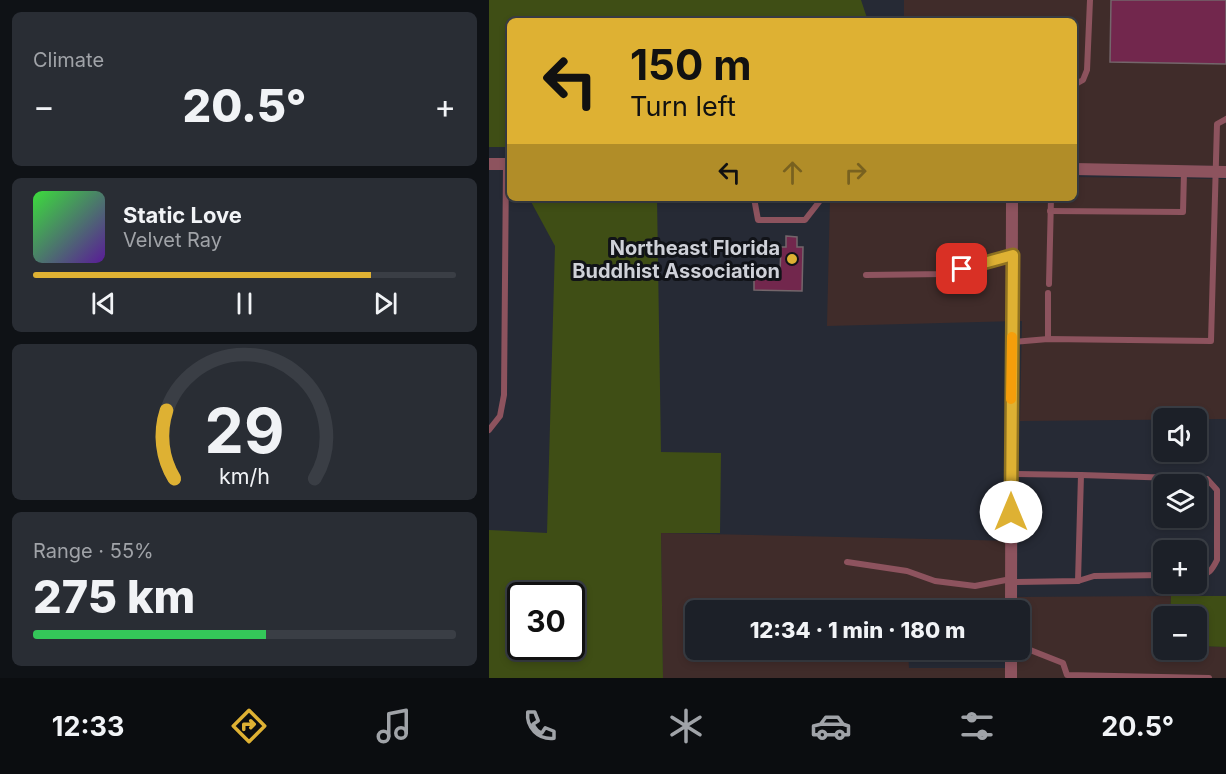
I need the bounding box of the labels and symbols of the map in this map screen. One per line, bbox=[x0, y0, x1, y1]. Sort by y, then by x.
place label: Northeast Florida Buddhist Association bbox=[572, 236, 780, 283]
pin bbox=[936, 243, 987, 294]
marker: Northeast Florida Buddhist Association bbox=[785, 252, 799, 266]
position arrow bbox=[979, 480, 1043, 544]
speed limit sign: 30 bbox=[507, 582, 585, 660]

